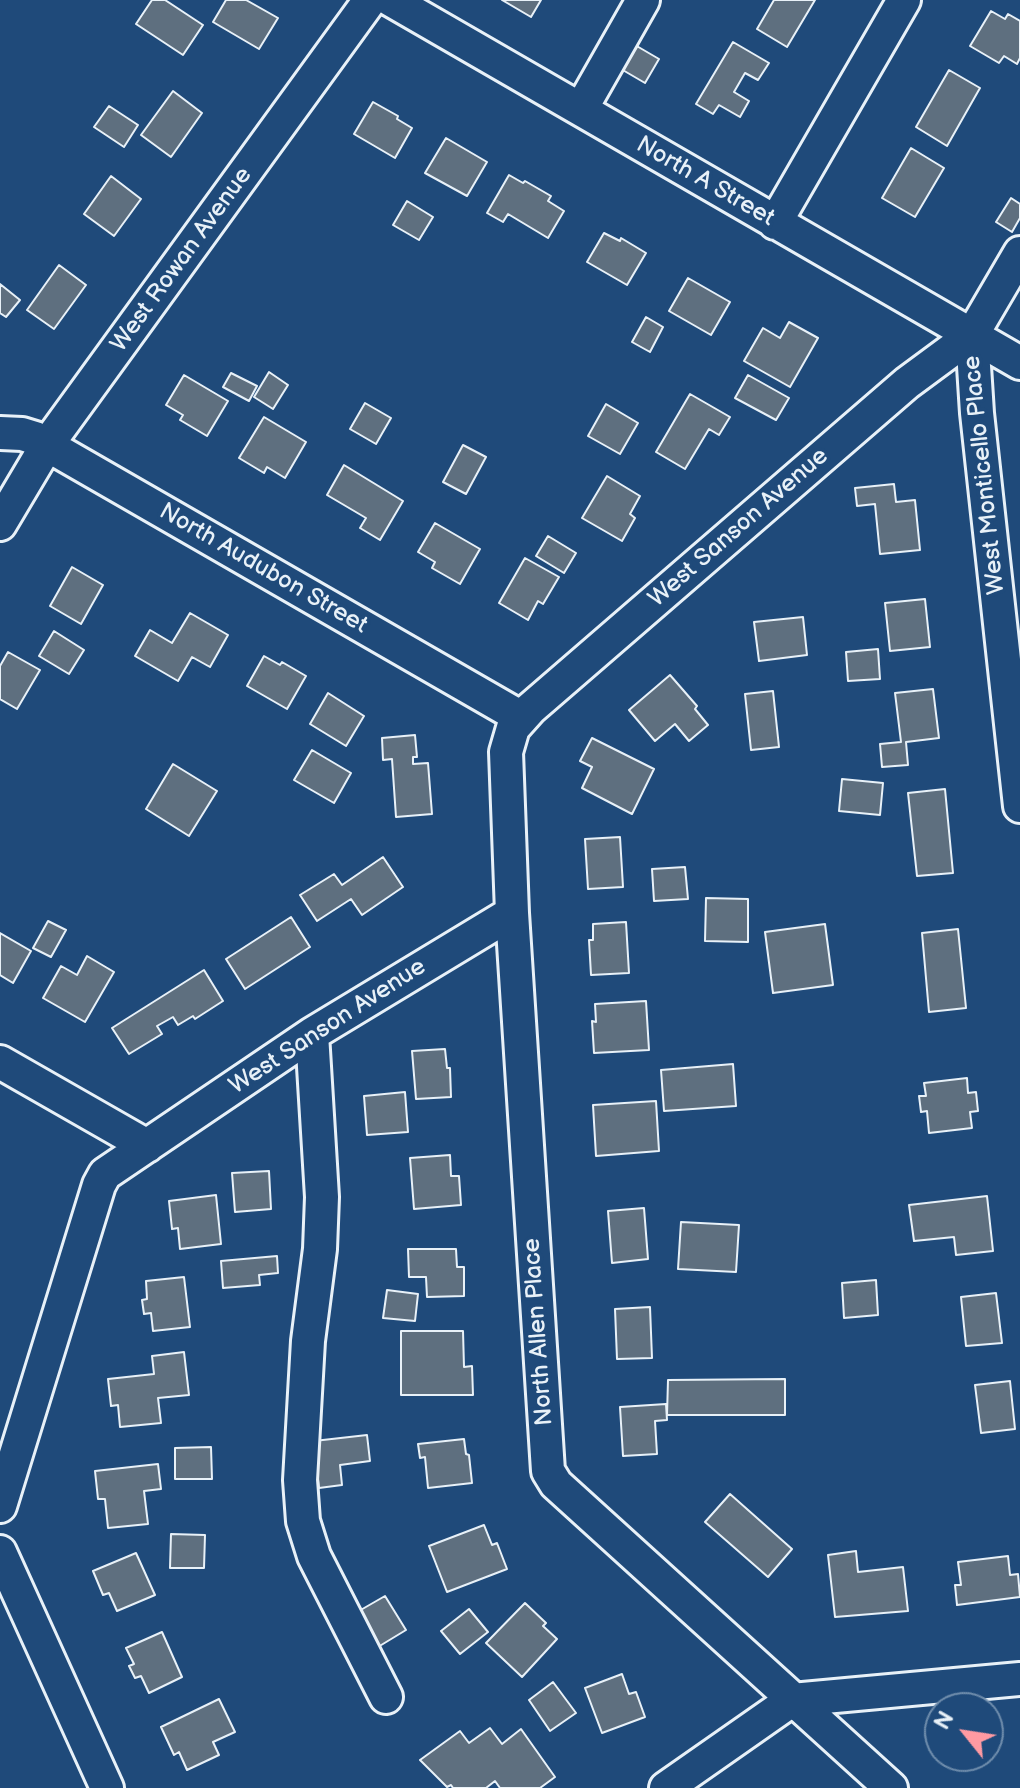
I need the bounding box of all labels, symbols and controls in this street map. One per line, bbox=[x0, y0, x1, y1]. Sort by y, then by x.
street label: North A Street bbox=[631, 131, 779, 233]
street label: West Rowan Avenue bbox=[105, 162, 259, 358]
street label: West Monticello Place bbox=[958, 354, 1012, 596]
street label: West Sanson Avenue bbox=[643, 442, 835, 614]
street label: North Audubon Street bbox=[154, 498, 372, 640]
street label: West Sanson Avenue bbox=[224, 953, 432, 1101]
street label: North Allen Place bbox=[518, 1237, 560, 1427]
north arrow bbox=[924, 1692, 1004, 1772]
text: N bbox=[929, 1707, 960, 1735]

